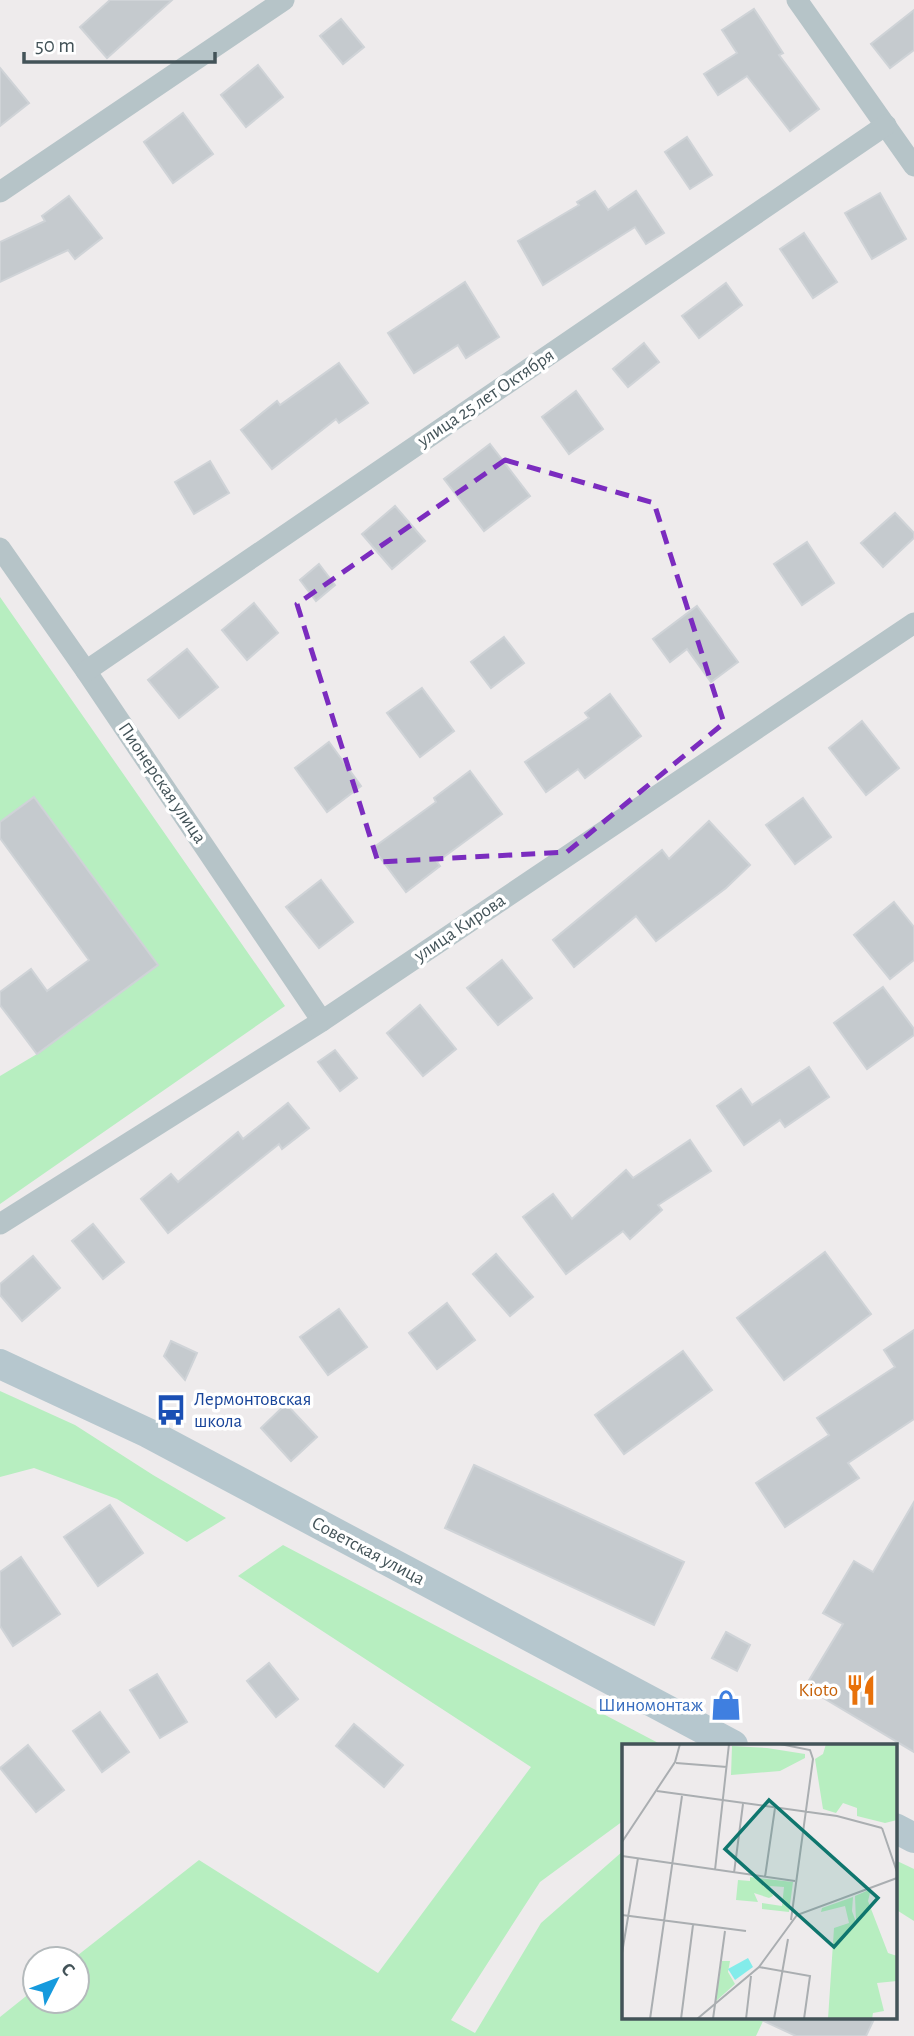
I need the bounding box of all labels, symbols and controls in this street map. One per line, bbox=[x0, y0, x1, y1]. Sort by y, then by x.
scale bar bbox=[24, 21, 215, 65]
text: 50 m bbox=[35, 35, 75, 56]
street label: улица 25 лет Октября bbox=[414, 345, 558, 451]
street label: Пионерская улица bbox=[115, 719, 210, 847]
street label: улица Кирова bbox=[410, 890, 509, 966]
place label: Лермонтовская школа bbox=[194, 1390, 311, 1431]
bus stop icon: Лермонтовская школа bbox=[154, 1393, 188, 1427]
street label: Советская улица bbox=[308, 1513, 428, 1589]
restaurant icon: Kioto bbox=[844, 1673, 878, 1707]
place label: Kioto bbox=[799, 1681, 838, 1700]
shop icon: Шиномонтаж bbox=[709, 1688, 743, 1722]
place label: Шиномонтаж bbox=[598, 1696, 704, 1715]
inset map bbox=[622, 1744, 897, 2018]
north arrow bbox=[21, 1945, 91, 2015]
text: С bbox=[57, 1959, 78, 1980]

